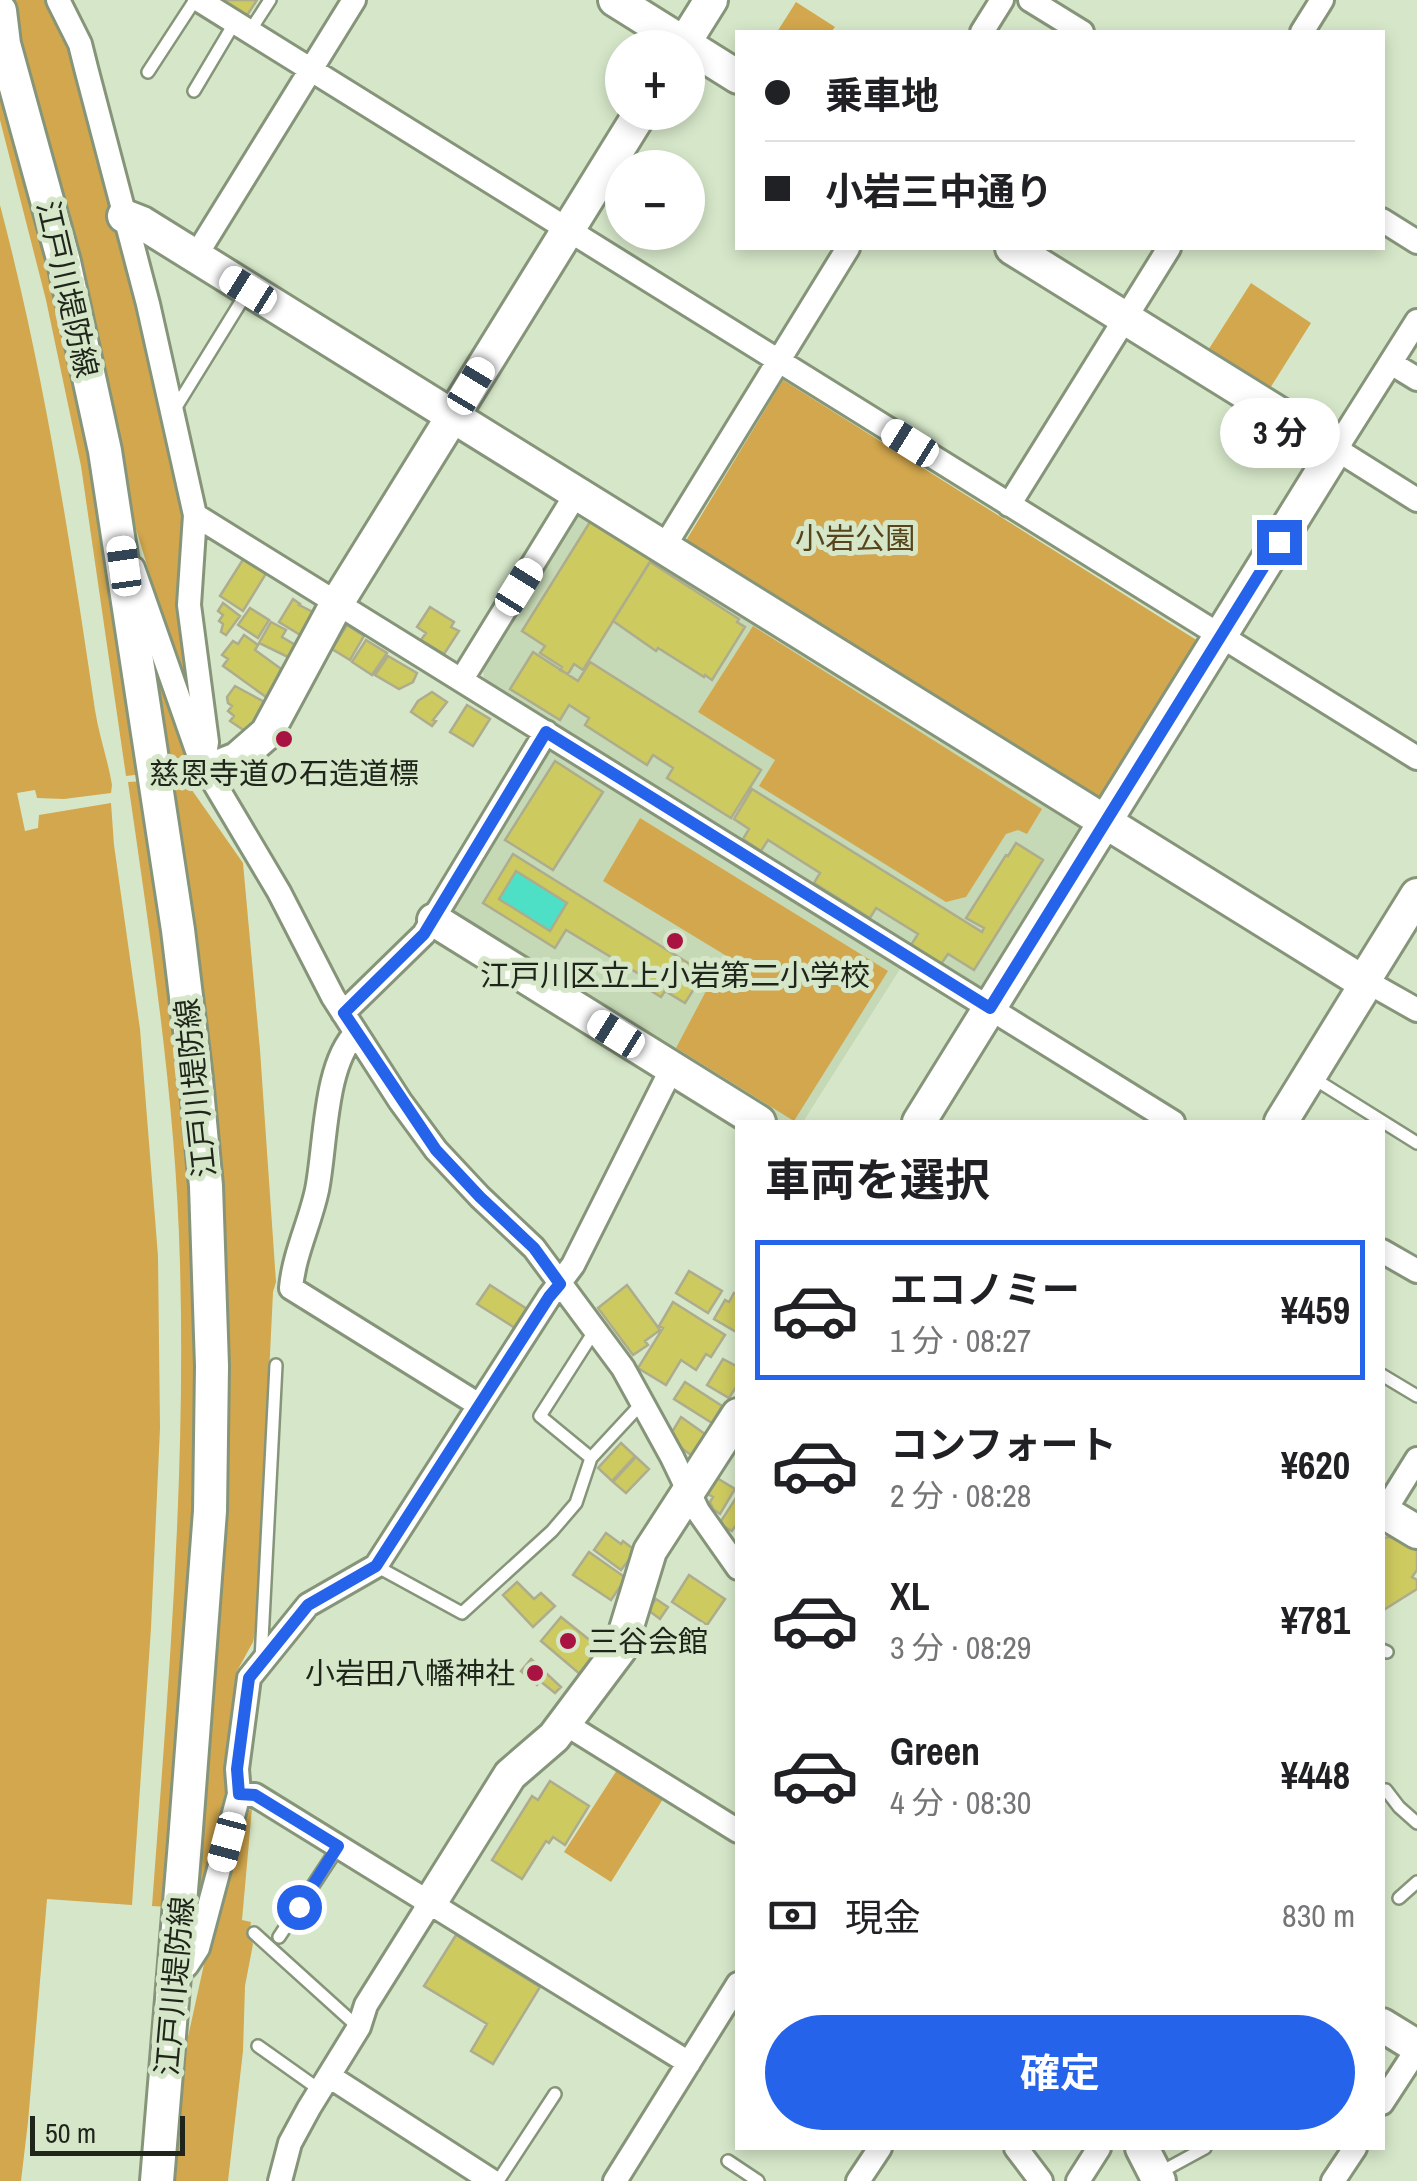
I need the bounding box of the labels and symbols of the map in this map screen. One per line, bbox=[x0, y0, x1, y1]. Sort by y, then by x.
street label: 江戸川堤防線 bbox=[28, 197, 108, 381]
car bbox=[215, 261, 281, 319]
car bbox=[443, 353, 499, 419]
callout: 3 分 bbox=[1219, 397, 1339, 467]
car bbox=[877, 414, 943, 472]
park label: 小岩公園 bbox=[795, 518, 915, 558]
route end bbox=[1257, 520, 1302, 565]
car bbox=[105, 534, 143, 598]
car bbox=[490, 554, 548, 620]
marker: 慈恩寺道の石造道標 bbox=[273, 728, 295, 750]
place label: 慈恩寺道の石造道標 bbox=[149, 753, 419, 793]
marker: 江戸川区立上小岩第二小学校 bbox=[664, 930, 686, 952]
place label: 江戸川区立上小岩第二小学校 bbox=[480, 955, 870, 995]
street label: 江戸川堤防線 bbox=[166, 996, 224, 1180]
car bbox=[583, 1005, 649, 1063]
place label: 三谷会館 bbox=[588, 1621, 708, 1661]
marker: 三谷会館 bbox=[557, 1630, 579, 1652]
place label: 小岩田八幡神社 bbox=[305, 1653, 515, 1693]
marker: 小岩田八幡神社 bbox=[524, 1662, 546, 1684]
car bbox=[205, 1809, 249, 1875]
route start bbox=[277, 1885, 322, 1930]
street label: 江戸川堤防線 bbox=[146, 1895, 202, 2077]
scale bar bbox=[30, 2111, 185, 2156]

